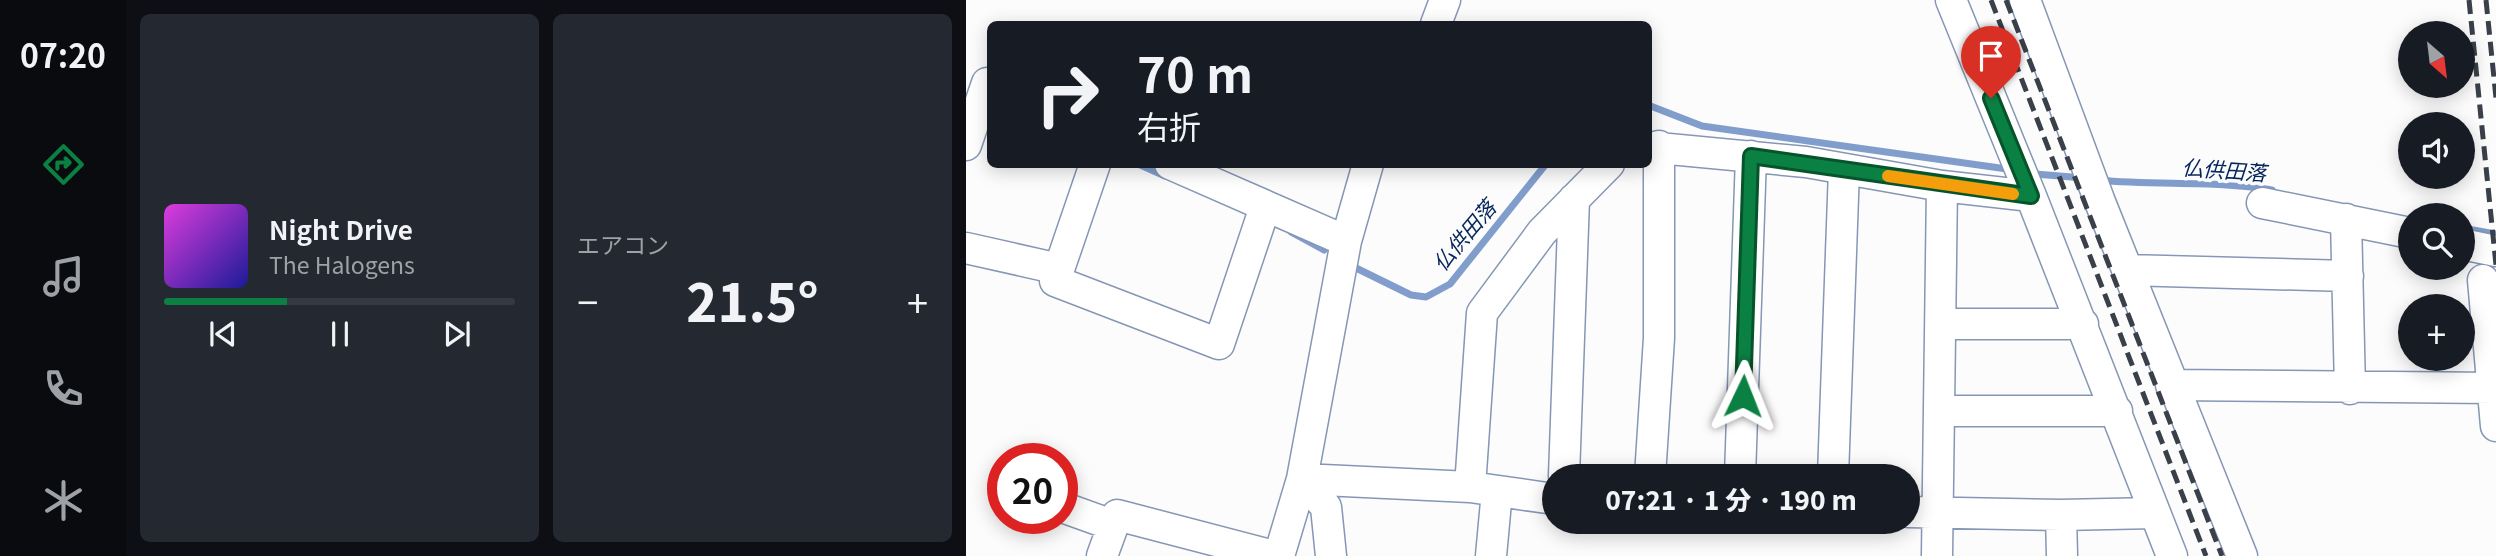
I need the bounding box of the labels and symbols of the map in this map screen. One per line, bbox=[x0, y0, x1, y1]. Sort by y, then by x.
north arrow bbox=[2398, 21, 2474, 98]
pin bbox=[1961, 26, 2021, 98]
water label: 仏供田落 bbox=[2181, 151, 2270, 187]
water label: 仏供田落 bbox=[1425, 191, 1504, 277]
position arrow bbox=[1706, 359, 1780, 433]
speed limit sign: 20 bbox=[987, 443, 1078, 534]

